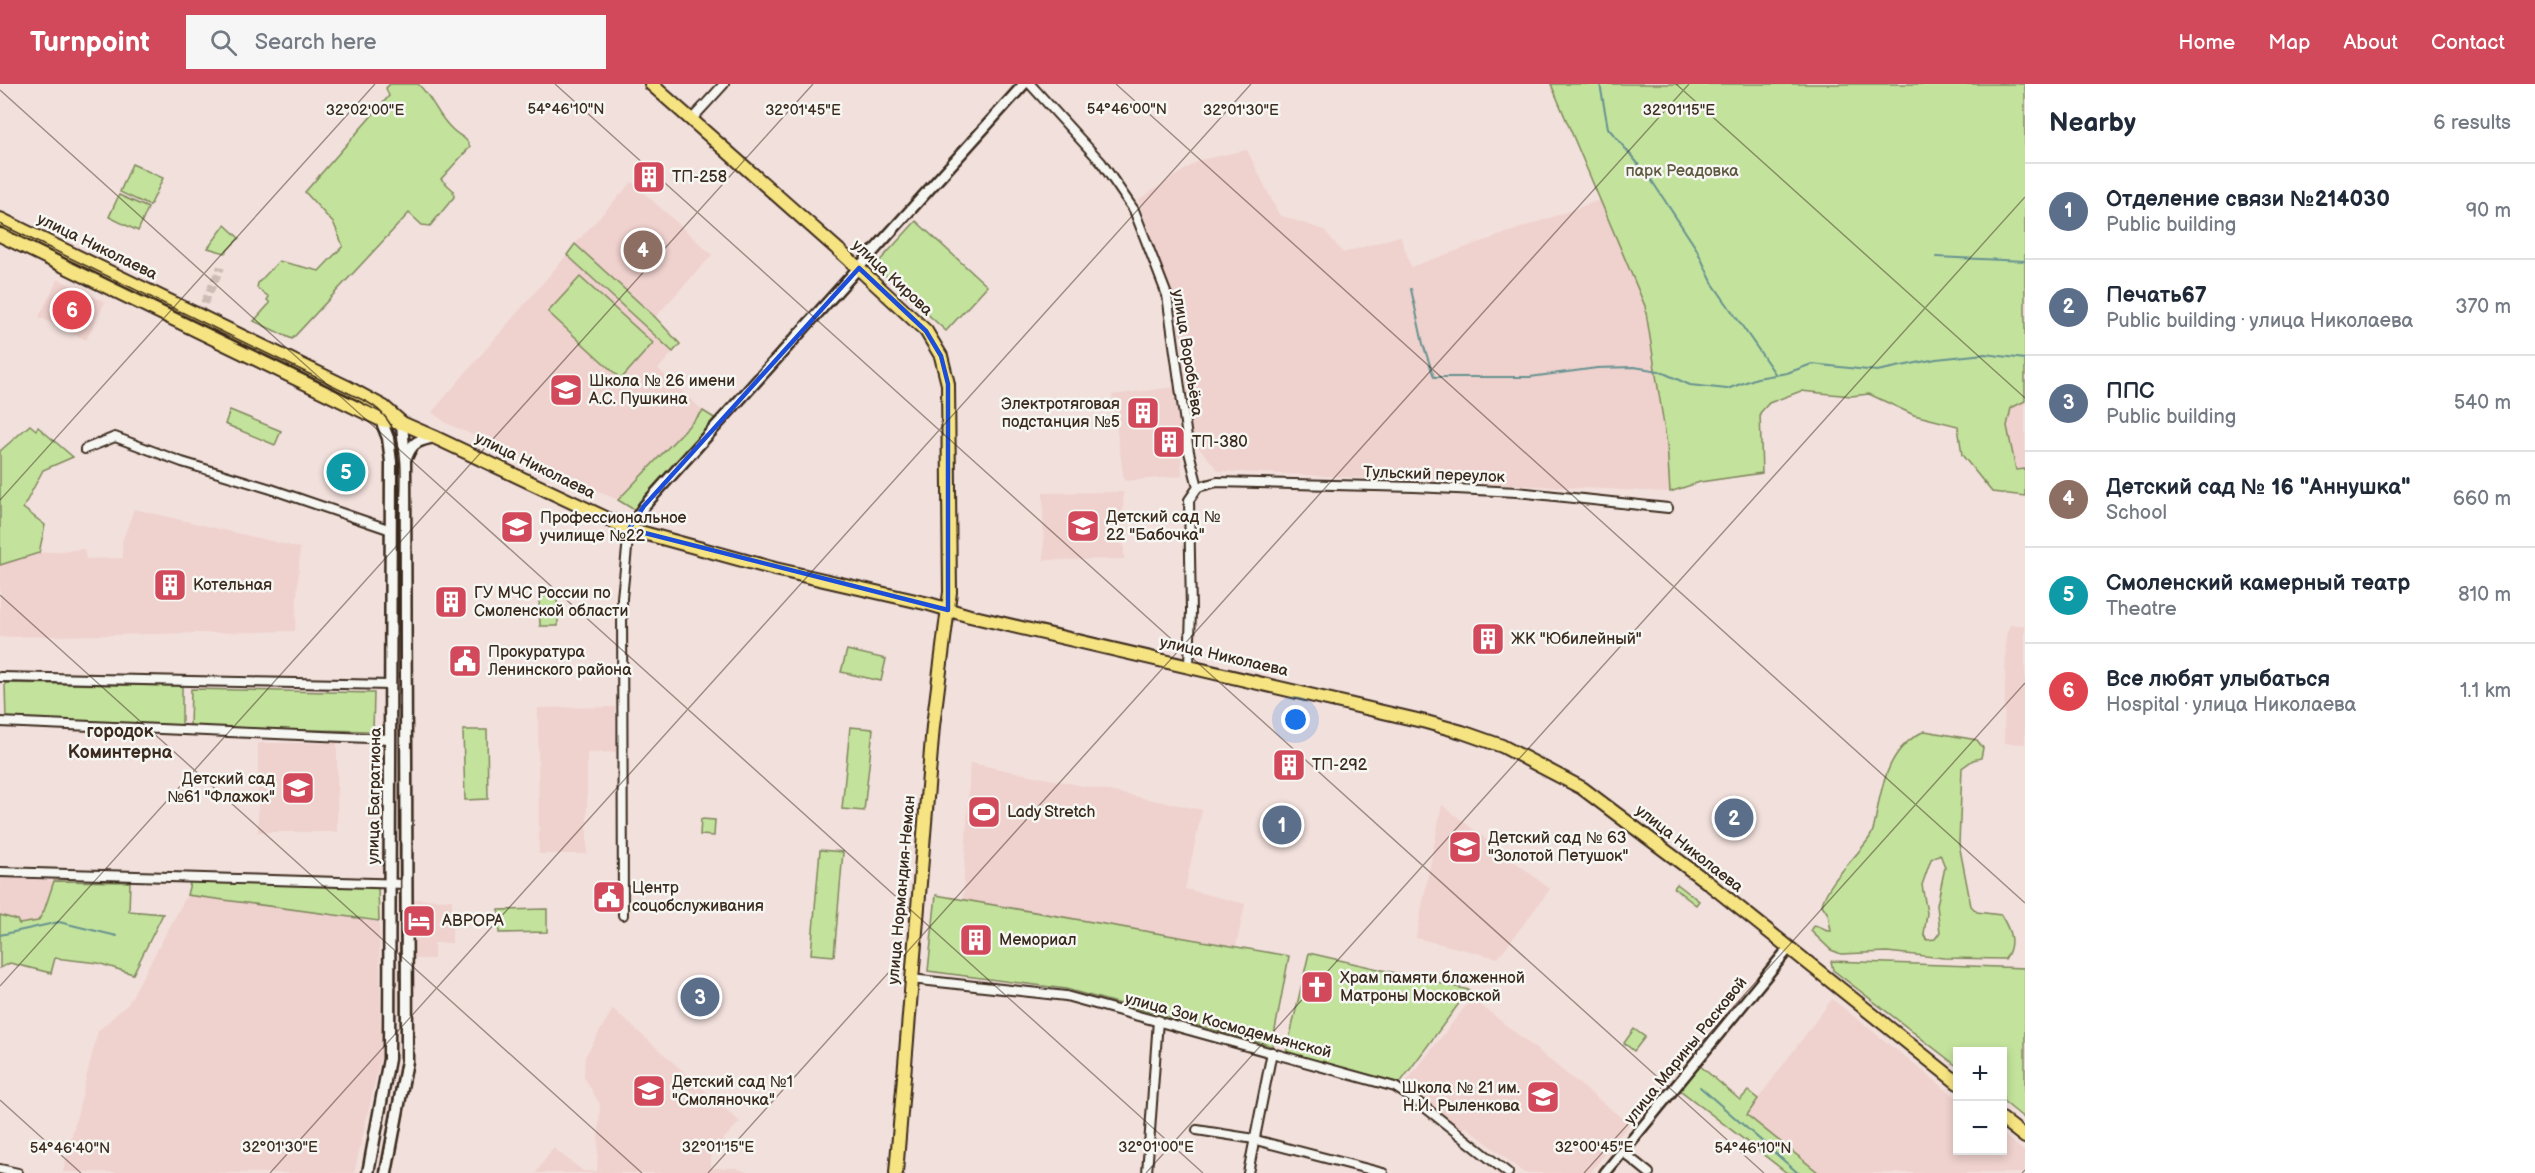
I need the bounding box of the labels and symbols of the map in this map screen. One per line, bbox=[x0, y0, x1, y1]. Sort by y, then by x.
text: 54°46'10"N bbox=[527, 100, 605, 119]
text: 54°46'00"N bbox=[1087, 100, 1167, 119]
text: 32°02'00"E bbox=[326, 101, 404, 120]
text: 32°01'45"E bbox=[765, 101, 841, 120]
text: 32°01'30"E bbox=[1203, 101, 1279, 120]
text: 32°01'15"E bbox=[1643, 101, 1715, 120]
building icon: ТП-258 bbox=[631, 159, 667, 195]
park label: парк Реадовка bbox=[1625, 162, 1739, 181]
place label: ТП-258 bbox=[672, 168, 727, 187]
street label: улица Николаева bbox=[34, 210, 161, 285]
pin: 4 bbox=[624, 228, 662, 272]
street label: улица Кирова bbox=[848, 236, 937, 320]
pin: 6 bbox=[52, 288, 92, 332]
street label: улица Воробьёва bbox=[1168, 288, 1206, 418]
school or university icon: Школа № 26 имени А.С. Пушкина bbox=[548, 372, 584, 408]
place label: Школа № 26 имени А.С. Пушкина bbox=[588, 372, 735, 409]
place label: Электротяговая подстанция №5 bbox=[1001, 395, 1120, 432]
building icon: Электротяговая подстанция №5 bbox=[1125, 395, 1161, 431]
building icon: ТП-380 bbox=[1151, 424, 1187, 460]
street label: улица Николаева bbox=[472, 429, 599, 504]
place label: ТП-380 bbox=[1192, 433, 1248, 452]
pin: 5 bbox=[326, 450, 366, 494]
street label: Тульский переулок bbox=[1363, 463, 1506, 487]
school or university icon: Детский сад № 22 "Бабочка" bbox=[1065, 508, 1101, 544]
place label: Детский сад № 22 "Бабочка" bbox=[1106, 508, 1221, 545]
school or university icon: Профессиональное училище №22 bbox=[499, 509, 535, 545]
place label: Профессиональное училище №22 bbox=[540, 509, 687, 546]
building icon: Котельная bbox=[152, 567, 188, 603]
place label: Котельная bbox=[193, 576, 272, 595]
building icon: ГУ МЧС России по Смоленской области bbox=[433, 584, 469, 620]
place label: ГУ МЧС России по Смоленской области bbox=[474, 584, 628, 621]
building icon: ЖК "Юбилейный" bbox=[1470, 621, 1506, 657]
place label: ЖК "Юбилейный" bbox=[1511, 630, 1642, 649]
street label: улица Николаева bbox=[1158, 633, 1291, 681]
public building icon: Прокуратура Ленинского района bbox=[447, 643, 483, 679]
place label: Прокуратура Ленинского района bbox=[487, 643, 632, 680]
your location bbox=[1281, 705, 1310, 734]
district label: городок Коминтерна bbox=[68, 721, 173, 763]
street label: улица Багратиона bbox=[364, 727, 386, 865]
building icon: ТП-292 bbox=[1271, 747, 1307, 783]
place label: ТП-292 bbox=[1312, 756, 1368, 775]
place label: Детский сад №61 "Флажок" bbox=[167, 770, 275, 807]
school or university icon: Детский сад №61 "Флажок" bbox=[280, 770, 316, 806]
street label: улица Нормандия-Неман bbox=[884, 794, 920, 986]
sports icon: Lady Stretch bbox=[966, 794, 1002, 830]
pin: 2 bbox=[1714, 796, 1754, 840]
street label: улица Николаева bbox=[1631, 801, 1747, 897]
pin: 1 bbox=[1262, 802, 1302, 848]
place label: Lady Stretch bbox=[1007, 803, 1096, 822]
school or university icon: Детский сад № 63 "Золотой Петушок" bbox=[1447, 829, 1483, 865]
place label: Детский сад № 63 "Золотой Петушок" bbox=[1488, 829, 1628, 866]
public building icon: Центр соцобслуживания bbox=[591, 879, 627, 915]
place label: Центр соцобслуживания bbox=[632, 879, 764, 916]
hotel icon: ABPOPA bbox=[401, 903, 437, 939]
place label: ABPOPA bbox=[442, 912, 504, 931]
building icon: Мемориал bbox=[958, 922, 994, 958]
place label: Мемориал bbox=[999, 931, 1077, 950]
church icon: Храм памяти блаженной Матроны Московской bbox=[1299, 969, 1335, 1005]
place label: Храм памяти блаженной Матроны Московской bbox=[1340, 969, 1525, 1006]
street label: улица Марины Расковой bbox=[1621, 973, 1751, 1129]
pin: 3 bbox=[680, 974, 720, 1020]
street label: улица Зои Космодемьянской bbox=[1123, 989, 1333, 1063]
school or university icon: Детский сад №1 "Смоляночка" bbox=[631, 1073, 667, 1109]
place label: Детский сад №1 "Смоляночка" bbox=[672, 1073, 793, 1110]
place label: Школа № 21 им. Н.И. Рыленкова bbox=[1401, 1079, 1521, 1116]
school or university icon: Школа № 21 им. Н.И. Рыленкова bbox=[1525, 1079, 1561, 1115]
text: 32°01'30"E bbox=[242, 1138, 318, 1157]
text: 32°01'15"E bbox=[682, 1138, 754, 1157]
text: 32°01'00"E bbox=[1118, 1138, 1194, 1157]
text: 32°00'45"E bbox=[1555, 1138, 1633, 1157]
text: 54°46'40"N bbox=[30, 1139, 110, 1158]
text: 54°46'10"N bbox=[1714, 1139, 1792, 1158]

